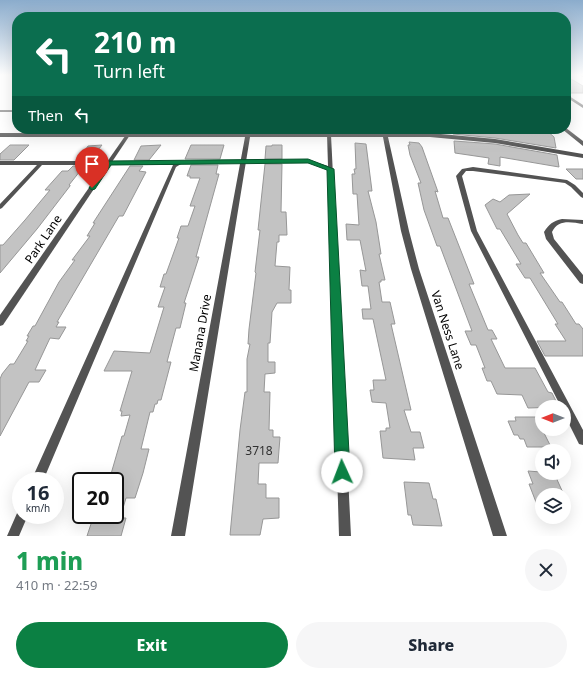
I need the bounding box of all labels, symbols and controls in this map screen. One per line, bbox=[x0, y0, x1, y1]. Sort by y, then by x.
text: 210 m bbox=[94, 23, 177, 61]
icon: left bbox=[28, 28, 80, 80]
text: Turn left bbox=[94, 59, 165, 83]
icon: left bbox=[71, 104, 93, 126]
text: Then bbox=[28, 105, 63, 125]
pin bbox=[75, 147, 109, 188]
icon: arrive bbox=[81, 153, 103, 175]
street label: Park Lane bbox=[20, 211, 66, 267]
street label: Van Ness Lane bbox=[427, 288, 469, 372]
street label: Manana Drive bbox=[185, 293, 215, 373]
north arrow bbox=[535, 400, 571, 436]
map controls bbox=[535, 400, 571, 524]
house number: 3718 bbox=[245, 442, 273, 459]
button: sound bbox=[535, 444, 571, 480]
position arrow bbox=[321, 451, 363, 493]
speed limit sign: 20 bbox=[72, 472, 124, 524]
text: 16 bbox=[27, 479, 49, 506]
button: layers bbox=[535, 488, 571, 524]
text: km/h bbox=[26, 501, 50, 515]
text: 1 min bbox=[16, 544, 83, 577]
button: close bbox=[525, 549, 567, 591]
text: 410 m · 22:59 bbox=[16, 576, 97, 594]
button: Exit bbox=[16, 622, 288, 668]
button: Share bbox=[296, 622, 567, 668]

